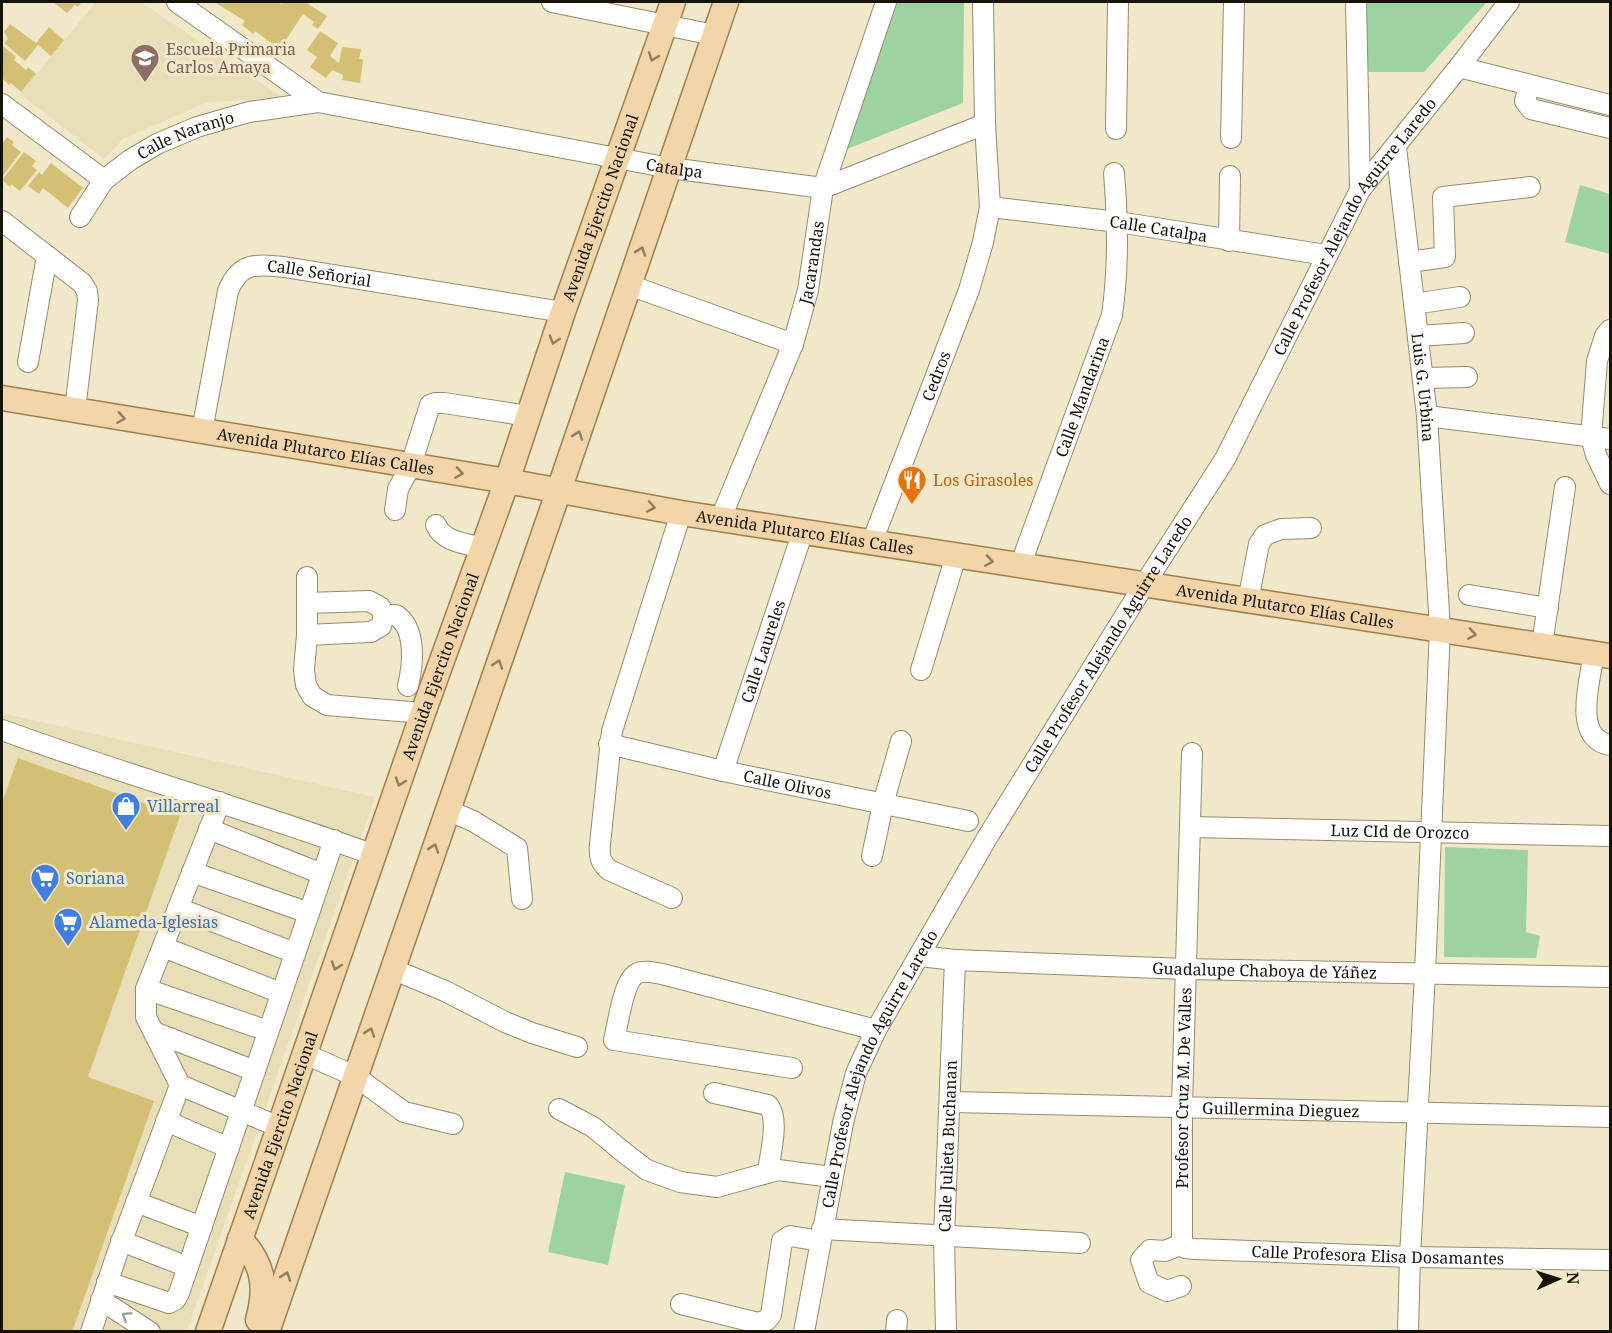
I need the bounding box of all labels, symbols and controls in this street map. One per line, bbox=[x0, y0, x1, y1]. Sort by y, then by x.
place label: Escuela Primaria Carlos Amaya bbox=[166, 38, 296, 78]
school or university icon: Escuela Primaria Carlos Amaya bbox=[129, 42, 161, 84]
one-way arrow bbox=[648, 51, 661, 62]
street label: Calle Profesor Alejando Aguirre Laredo bbox=[1268, 93, 1441, 359]
street label: Calle Naranjo bbox=[132, 106, 236, 165]
street label: Avenida Ejercito Nacional bbox=[557, 111, 643, 304]
street label: Catalpa bbox=[644, 153, 704, 183]
street label: Calle Catalpa bbox=[1108, 210, 1209, 247]
street label: Jacarandas bbox=[793, 219, 829, 308]
one-way arrow bbox=[634, 246, 647, 256]
street label: Calle Señorial bbox=[266, 254, 373, 292]
street label: Luis G. Urbina bbox=[1407, 332, 1440, 443]
one-way arrow bbox=[548, 334, 561, 345]
street label: Calle Mandarina bbox=[1050, 334, 1114, 460]
street label: Cedros bbox=[916, 348, 956, 404]
one-way arrow bbox=[116, 411, 126, 424]
street label: Avenida Plutarco Elías Calles bbox=[215, 423, 436, 480]
one-way arrow bbox=[571, 430, 583, 441]
restaurant icon: Los Girasoles bbox=[896, 464, 928, 506]
one-way arrow bbox=[454, 466, 464, 479]
place label: Los Girasoles bbox=[933, 469, 1034, 491]
one-way arrow bbox=[646, 500, 656, 513]
street label: Avenida Plutarco Elías Calles bbox=[694, 504, 915, 560]
street label: Calle Profesor Alejando Aguirre Laredo bbox=[1019, 511, 1197, 777]
one-way arrow bbox=[983, 554, 993, 567]
street label: Avenida Ejercito Nacional bbox=[397, 570, 484, 763]
street label: Avenida Plutarco Elías Calles bbox=[1175, 578, 1396, 634]
street label: Calle Laureles bbox=[735, 597, 790, 706]
one-way arrow bbox=[1466, 627, 1476, 640]
one-way arrow bbox=[491, 659, 504, 670]
street label: Calle Olivos bbox=[742, 764, 833, 804]
one-way arrow bbox=[395, 776, 408, 787]
shop icon: Villarreal bbox=[110, 790, 142, 832]
place label: Villarreal bbox=[147, 795, 219, 817]
street label: Luz CId de Orozco bbox=[1330, 819, 1470, 844]
one-way arrow bbox=[427, 843, 439, 854]
supermarket icon: Soriana bbox=[29, 862, 61, 904]
place label: Soriana bbox=[66, 867, 125, 889]
supermarket icon: Alameda-Iglesias bbox=[52, 906, 84, 948]
place label: Alameda-Iglesias bbox=[89, 911, 218, 933]
street label: Calle Profesor Alejando Aguirre Laredo bbox=[816, 926, 943, 1210]
street label: Guadalupe Chaboya de Yáñez bbox=[1152, 957, 1377, 984]
one-way arrow bbox=[330, 960, 343, 971]
street label: Profesor Cruz M. De Valles bbox=[1171, 987, 1196, 1189]
one-way arrow bbox=[362, 1027, 375, 1038]
street label: Avenida Ejercito Nacional bbox=[237, 1028, 323, 1222]
street label: Calle Julieta Buchanan bbox=[933, 1060, 962, 1233]
street label: Guillermina Dieguez bbox=[1202, 1097, 1360, 1122]
street label: Calle Profesora Elisa Dosamantes bbox=[1251, 1240, 1504, 1269]
north arrow bbox=[1528, 1249, 1588, 1309]
one-way arrow bbox=[278, 1271, 291, 1282]
text: N bbox=[1562, 1271, 1584, 1285]
one-way arrow bbox=[121, 1312, 132, 1323]

